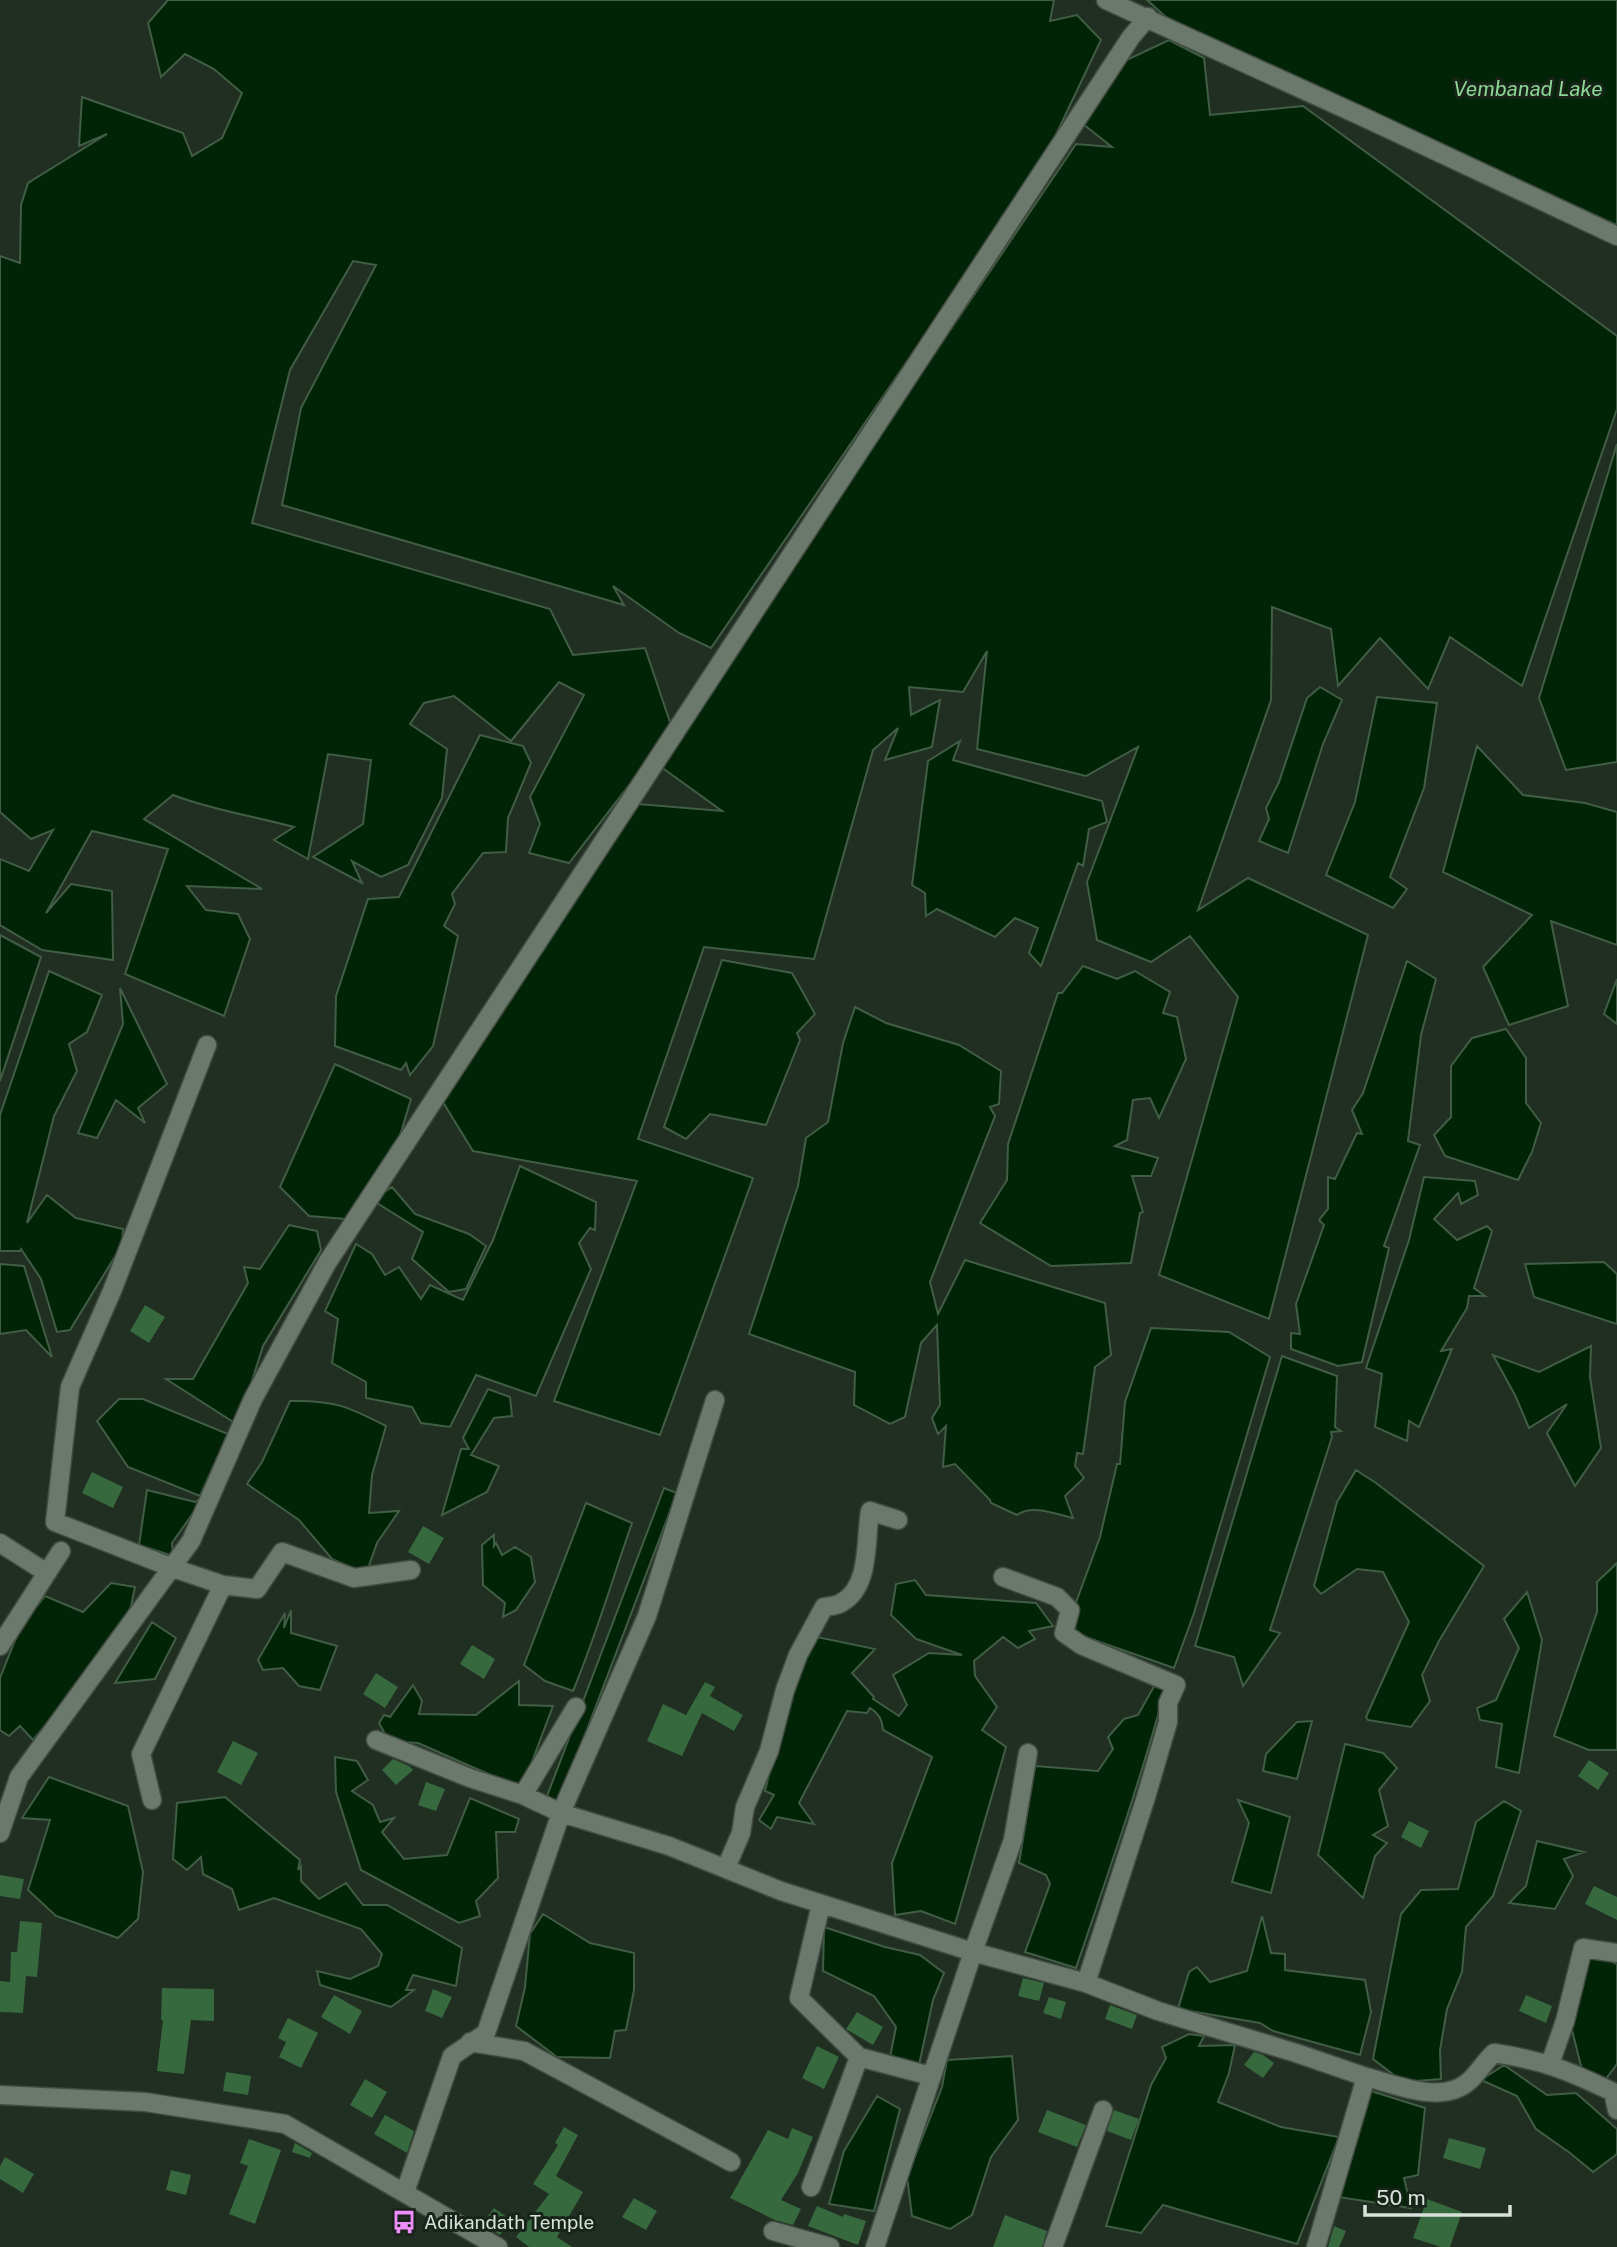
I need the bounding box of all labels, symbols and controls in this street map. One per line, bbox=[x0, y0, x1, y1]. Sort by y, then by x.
water label: Vembanad Lake bbox=[1453, 76, 1603, 101]
scale bar bbox=[1365, 2174, 1510, 2218]
text: 50 m bbox=[1376, 2185, 1426, 2210]
bus stop icon: Adikandath Temple bbox=[390, 2208, 418, 2236]
place label: Adikandath Temple bbox=[424, 2211, 594, 2233]

